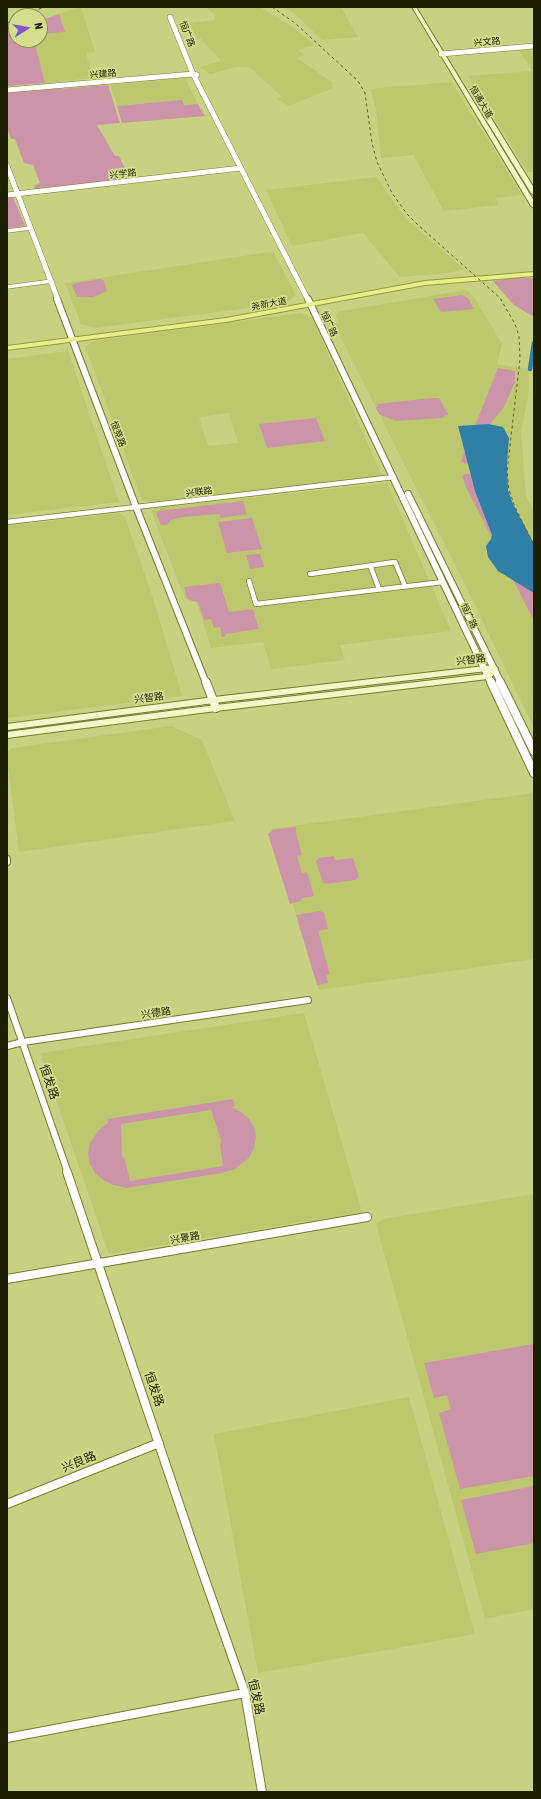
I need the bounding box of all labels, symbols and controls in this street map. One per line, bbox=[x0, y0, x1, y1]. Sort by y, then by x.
north arrow bbox=[8, 8, 48, 48]
street label: 恒广路 bbox=[177, 19, 197, 49]
text: N bbox=[32, 22, 45, 30]
street label: 兴文路 bbox=[473, 35, 501, 49]
street label: 兴建路 bbox=[89, 67, 117, 81]
street label: 恒通大道 bbox=[467, 84, 495, 120]
street label: 兴学路 bbox=[109, 167, 137, 181]
street label: 尧新大道 bbox=[250, 296, 288, 312]
street label: 恒广路 bbox=[318, 309, 340, 339]
street label: 恒竞路 bbox=[108, 419, 128, 449]
street label: 兴联路 bbox=[185, 485, 213, 499]
street label: 恒广路 bbox=[458, 601, 480, 631]
street label: 兴智路 bbox=[455, 652, 487, 668]
street label: 兴智路 bbox=[133, 690, 165, 706]
street label: 兴德路 bbox=[140, 1005, 172, 1021]
street label: 恒发路 bbox=[36, 1063, 62, 1101]
street label: 兴景路 bbox=[169, 1229, 201, 1247]
street label: 恒发路 bbox=[141, 1370, 167, 1408]
street label: 兴良路 bbox=[60, 1449, 98, 1475]
street label: 恒发路 bbox=[245, 1678, 267, 1716]

